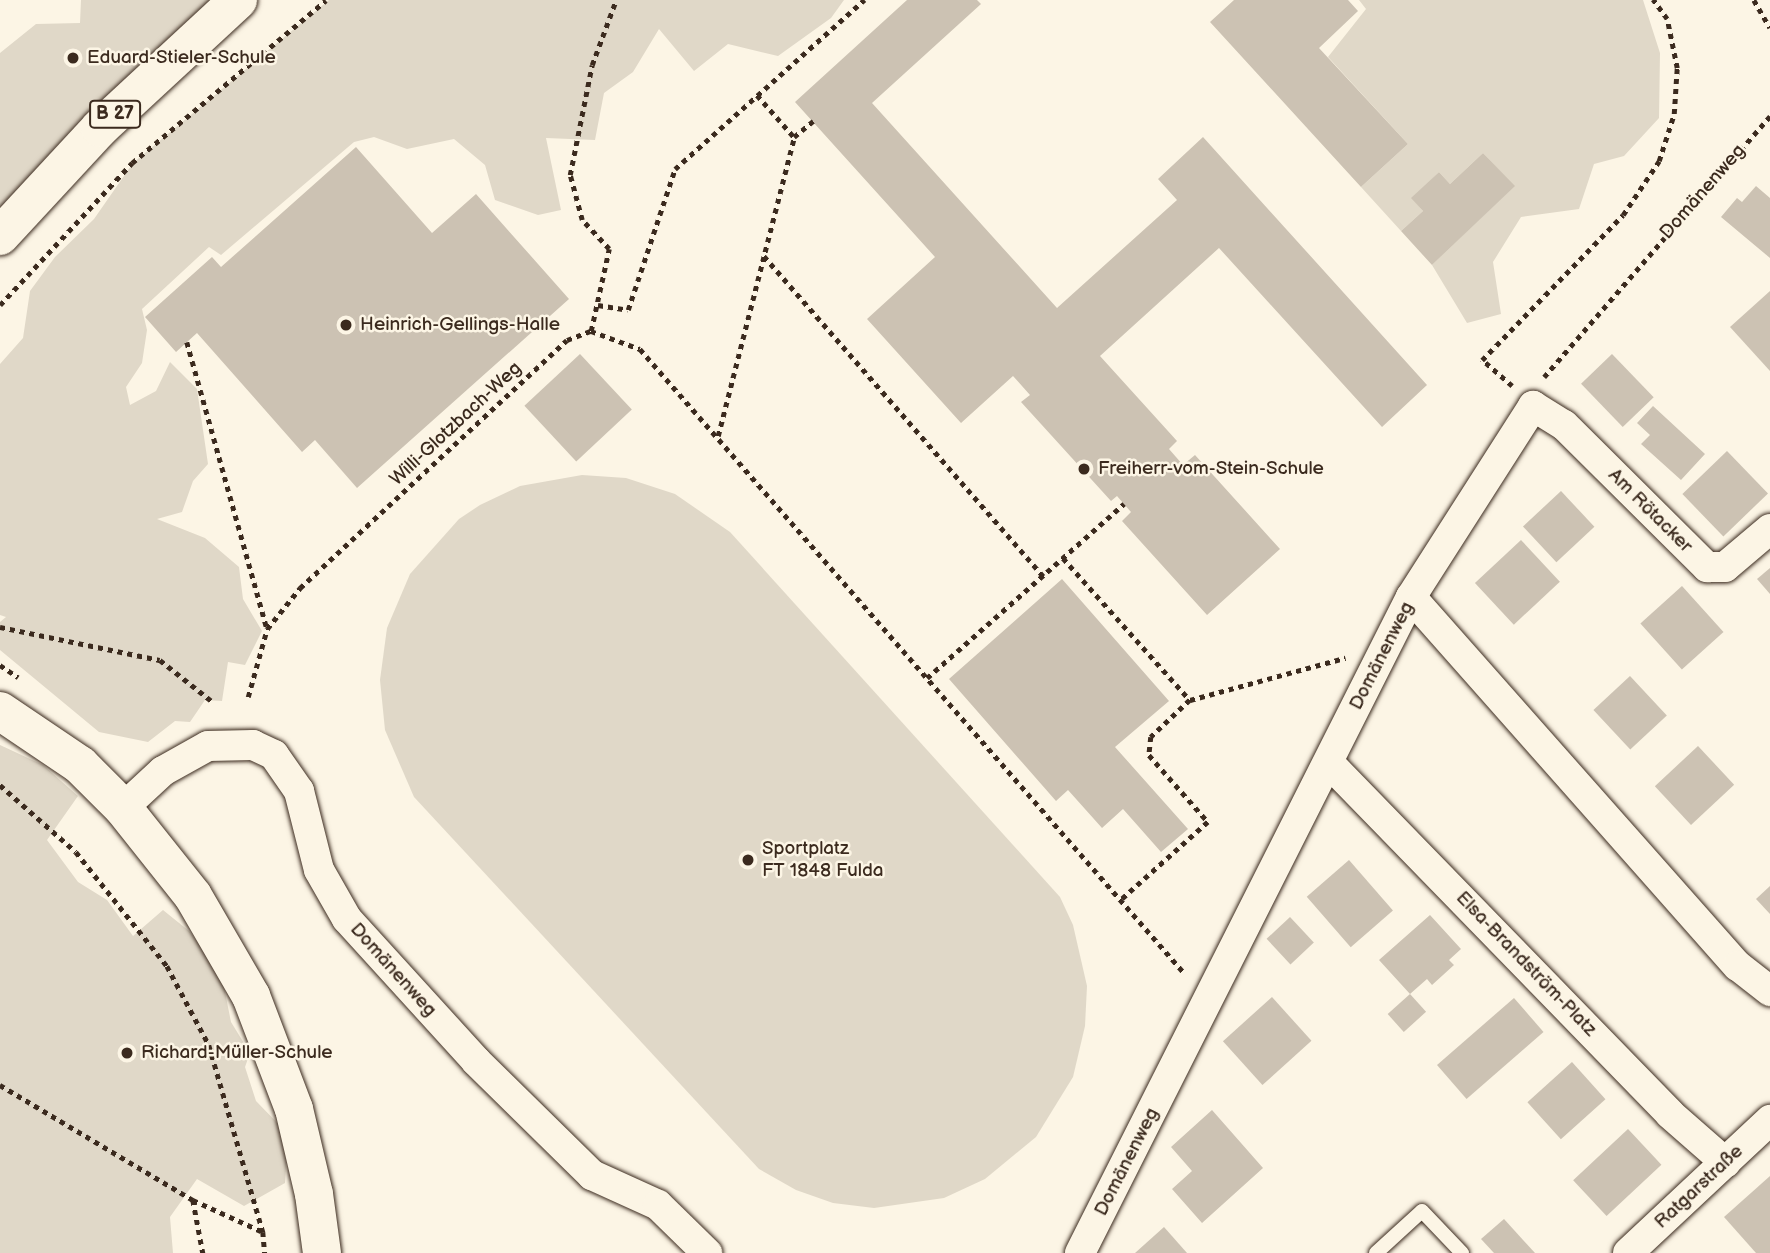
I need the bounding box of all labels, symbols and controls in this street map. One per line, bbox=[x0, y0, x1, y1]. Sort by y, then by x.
place label: Eduard-Stieler-Schule bbox=[87, 47, 276, 69]
marker: Eduard-Stieler-Schule bbox=[65, 50, 81, 66]
road number: B 27 bbox=[89, 100, 141, 128]
street label: Domänenweg bbox=[1656, 140, 1750, 244]
place label: Heinrich-Gellings-Halle bbox=[360, 314, 560, 336]
marker: Heinrich-Gellings-Halle bbox=[338, 317, 354, 333]
street label: Willi-Glotzbach-Weg bbox=[386, 357, 526, 491]
place label: Freiherr-vom-Stein-Schule bbox=[1098, 458, 1324, 480]
marker: Freiherr-vom-Stein-Schule bbox=[1076, 461, 1092, 477]
street label: Am Rötacker bbox=[1603, 464, 1697, 558]
street label: Domänenweg bbox=[1345, 598, 1419, 714]
place label: Sportplatz FT 1848 Fulda bbox=[762, 838, 884, 882]
marker: Sportplatz FT 1848 Fulda bbox=[740, 852, 756, 868]
street label: Elsa-Brandström-Platz bbox=[1451, 887, 1601, 1041]
street label: Domänenweg bbox=[345, 918, 441, 1022]
place label: Richard-Müller-Schule bbox=[141, 1042, 333, 1064]
marker: Richard-Müller-Schule bbox=[119, 1045, 135, 1061]
street label: Domänenweg bbox=[1090, 1104, 1164, 1220]
street label: Ratgarstraße bbox=[1650, 1140, 1748, 1234]

